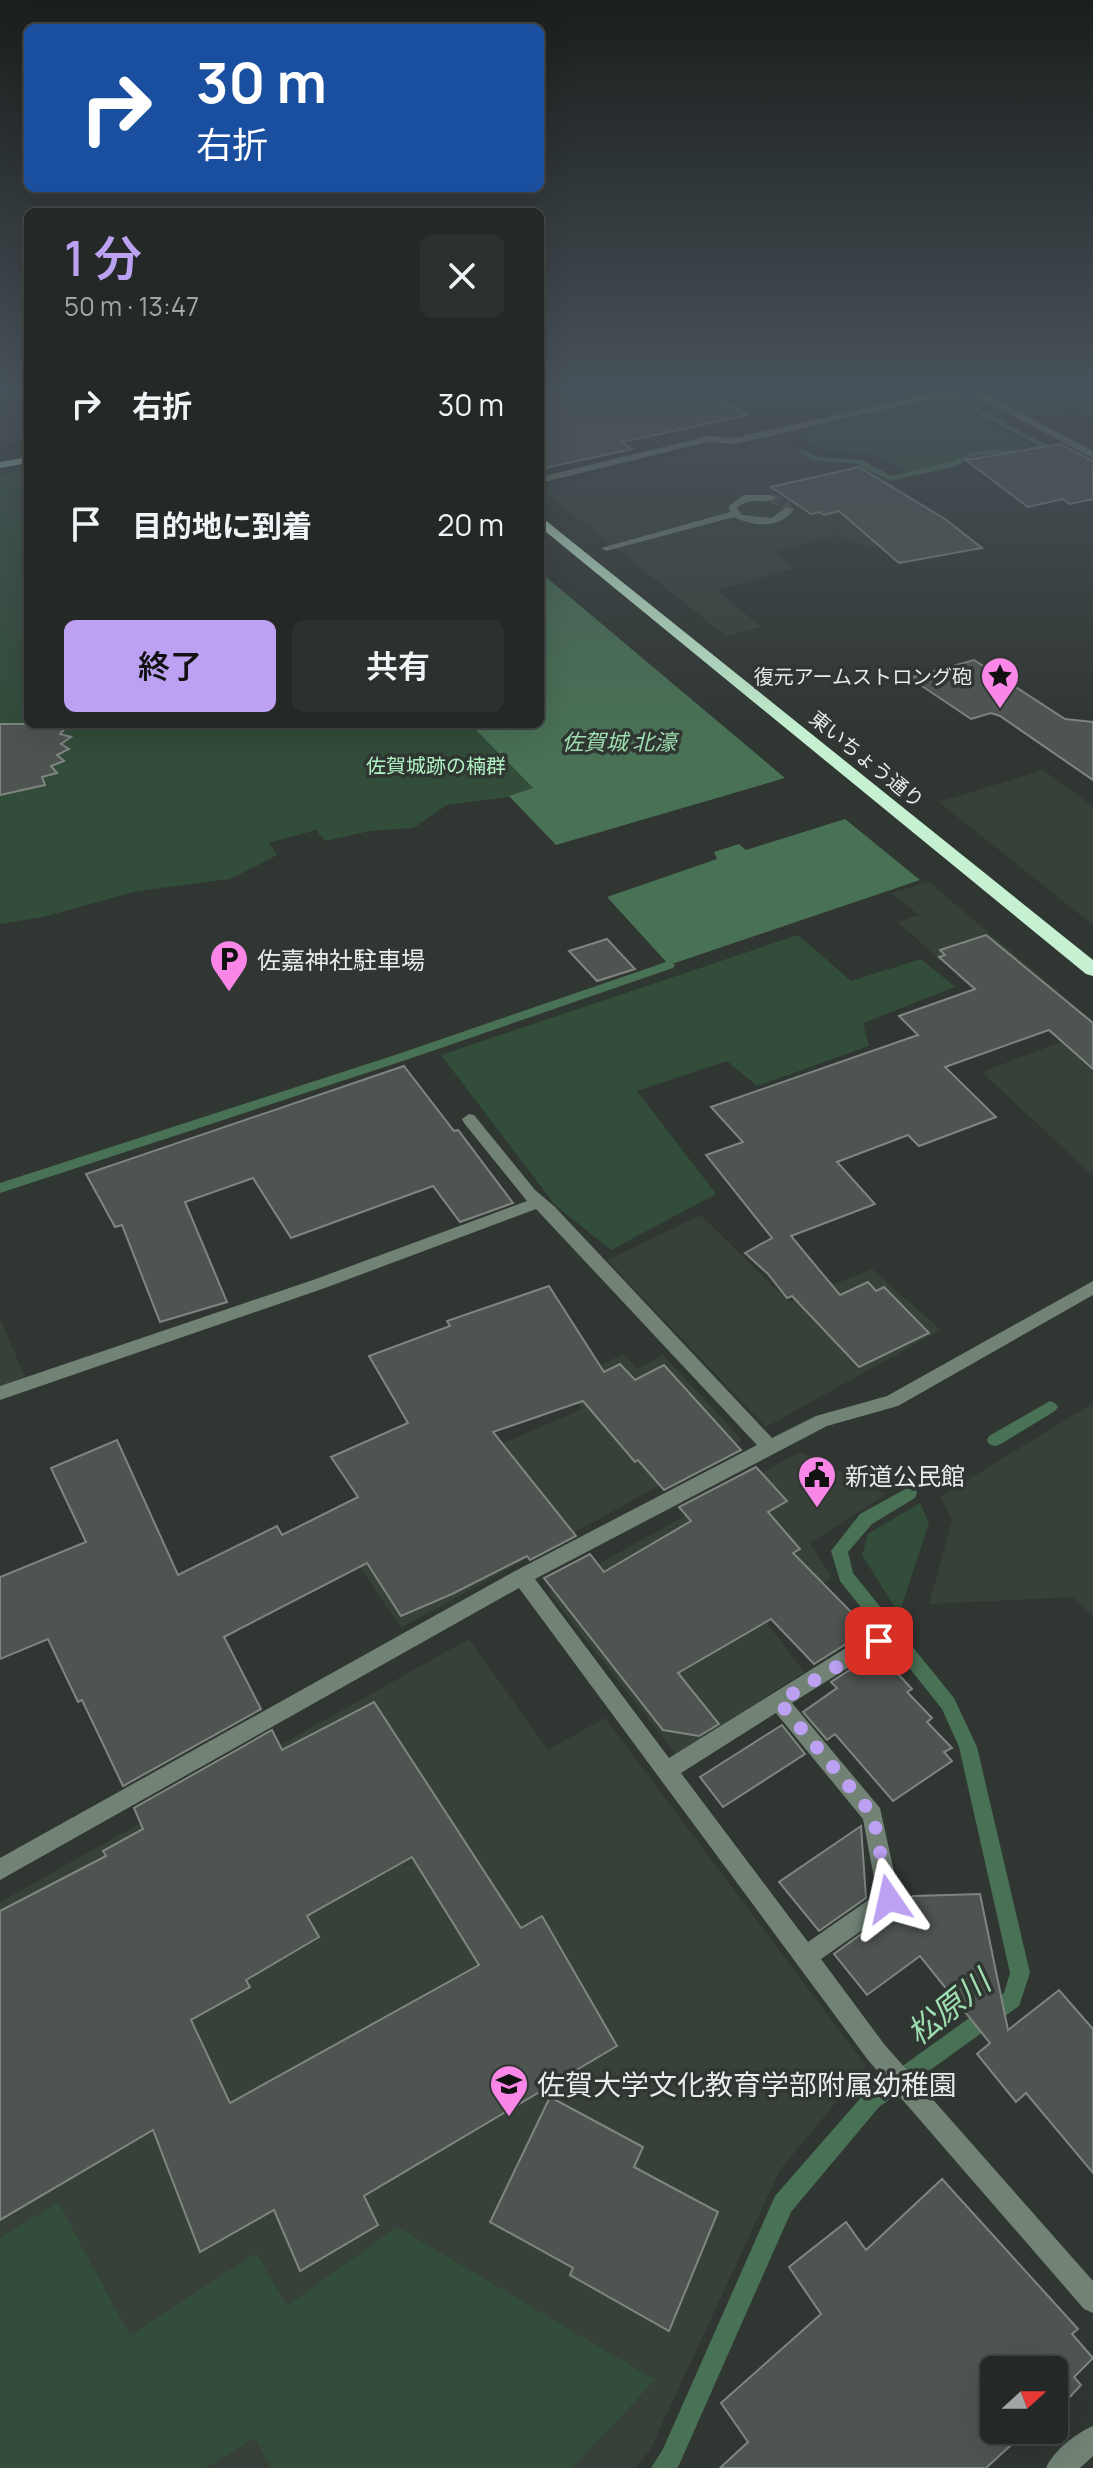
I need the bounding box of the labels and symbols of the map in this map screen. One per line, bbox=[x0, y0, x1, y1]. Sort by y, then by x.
place icon: 復元アームストロング砲 bbox=[979, 655, 1021, 710]
place label: 復元アームストロング砲 bbox=[754, 663, 972, 690]
street label: 東いちょう通り bbox=[804, 704, 930, 814]
water label: 佐賀城 北濠 bbox=[562, 727, 680, 757]
park label: 佐賀城跡の楠群 bbox=[366, 752, 506, 779]
parking icon: 佐嘉神社駐車場 bbox=[208, 938, 250, 993]
place label: 佐嘉神社駐車場 bbox=[257, 943, 425, 976]
public building icon: 新道公民館 bbox=[796, 1454, 838, 1509]
place label: 新道公民館 bbox=[845, 1459, 965, 1492]
pin bbox=[845, 1607, 913, 1675]
position arrow bbox=[847, 1857, 931, 1941]
water label: 松原川 bbox=[897, 1958, 1001, 2054]
school or university icon: 佐賀大学文化教育学部附属幼稚園 bbox=[488, 2063, 530, 2118]
place label: 佐賀大学文化教育学部附属幼稚園 bbox=[537, 2065, 957, 2103]
north arrow bbox=[980, 2356, 1068, 2444]

